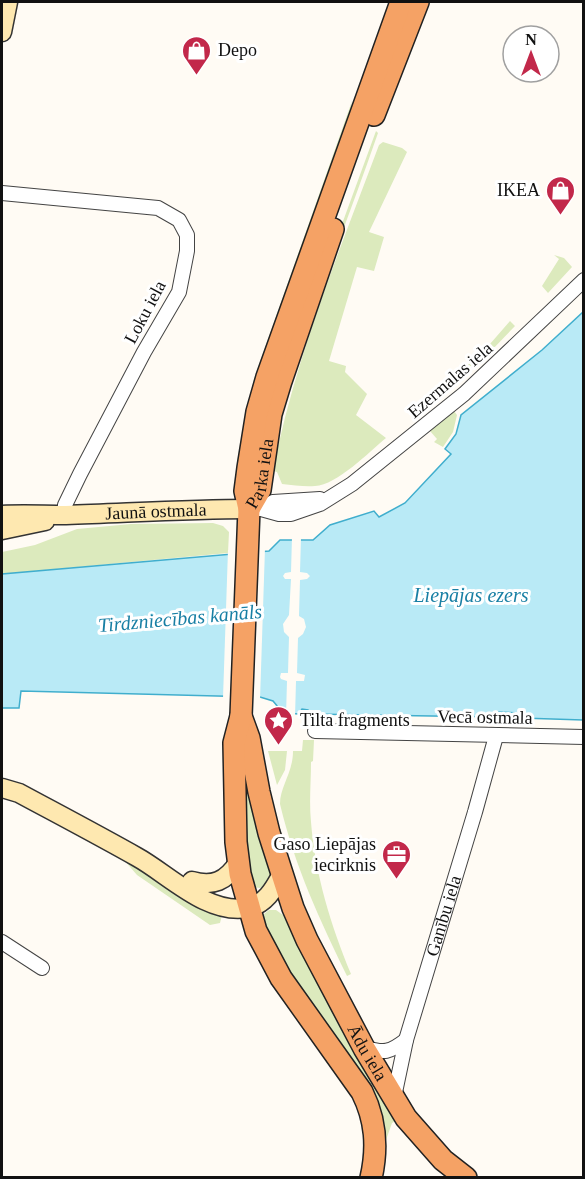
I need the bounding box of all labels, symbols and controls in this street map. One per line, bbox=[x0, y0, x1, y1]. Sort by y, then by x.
north arrow bbox=[501, 24, 561, 84]
text: N bbox=[525, 31, 537, 48]
shop icon: Depo bbox=[181, 34, 213, 76]
place label: Depo bbox=[218, 40, 257, 60]
shop icon: IKEA bbox=[545, 174, 577, 216]
place label: IKEA bbox=[497, 180, 540, 200]
street label: Loku iela bbox=[120, 277, 170, 347]
street label: Ezermalas iela bbox=[404, 338, 496, 422]
street label: Parka iela bbox=[241, 437, 277, 512]
street label: Jaunā ostmala bbox=[105, 500, 207, 523]
water label: Liepājas ezers bbox=[413, 584, 529, 607]
water label: Tirdzniecības kanāls bbox=[97, 600, 263, 636]
place icon: Tilta fragments bbox=[263, 704, 295, 746]
street label: Vecā ostmala bbox=[437, 706, 533, 728]
place label: Tilta fragments bbox=[300, 710, 410, 730]
place label: Gaso Liepājas iecirknis bbox=[274, 834, 376, 875]
office icon: Gaso Liepājas iecirknis bbox=[381, 838, 413, 880]
street label: Ganību iela bbox=[422, 873, 465, 959]
street label: Ādu iela bbox=[343, 1021, 391, 1084]

